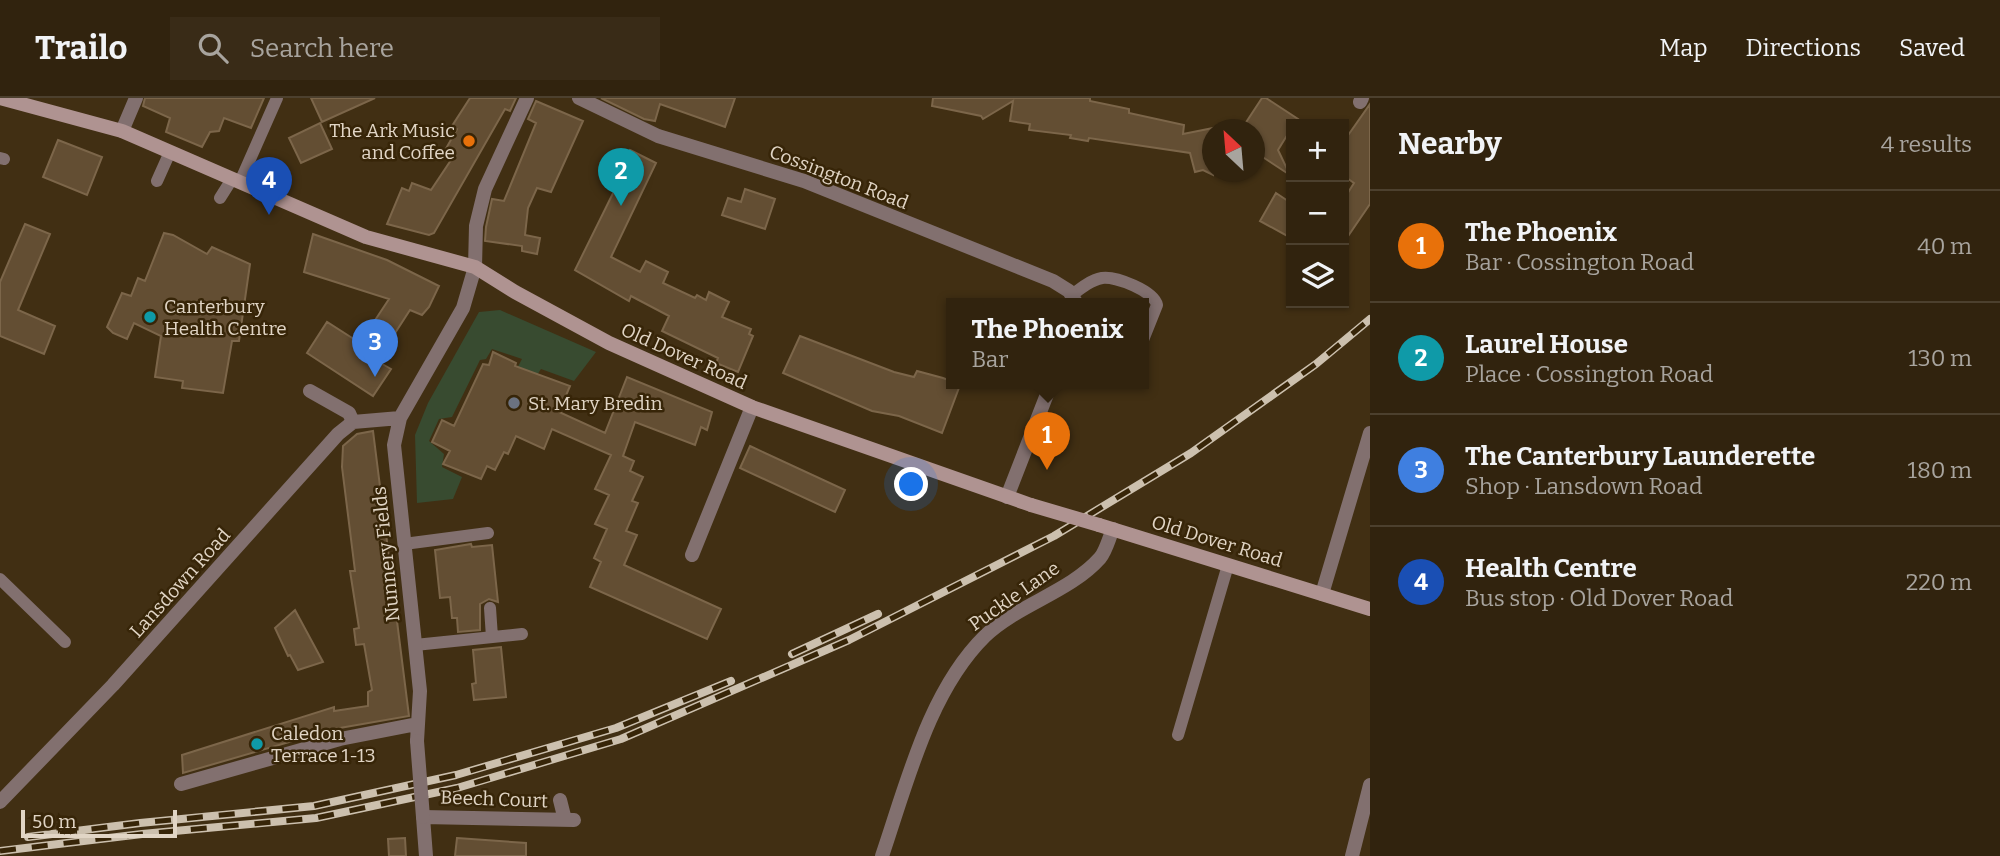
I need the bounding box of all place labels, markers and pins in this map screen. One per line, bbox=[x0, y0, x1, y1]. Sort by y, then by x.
place label: The Ark Music and Coffee bbox=[329, 119, 455, 164]
marker: The Ark Music and Coffee bbox=[461, 133, 477, 149]
pin: 2 bbox=[598, 148, 644, 206]
pin: 4 bbox=[246, 157, 292, 215]
place label: Canterbury Health Centre bbox=[164, 295, 287, 340]
marker: Canterbury Health Centre bbox=[142, 309, 158, 325]
pin: 3 bbox=[352, 319, 398, 377]
place label: St. Mary Bredin bbox=[528, 392, 663, 415]
marker: St. Mary Bredin bbox=[506, 395, 522, 411]
pin: 1 bbox=[1024, 412, 1070, 470]
place label: Caledon Terrace 1-13 bbox=[271, 722, 376, 767]
marker: Caledon Terrace 1-13 bbox=[249, 736, 265, 752]

